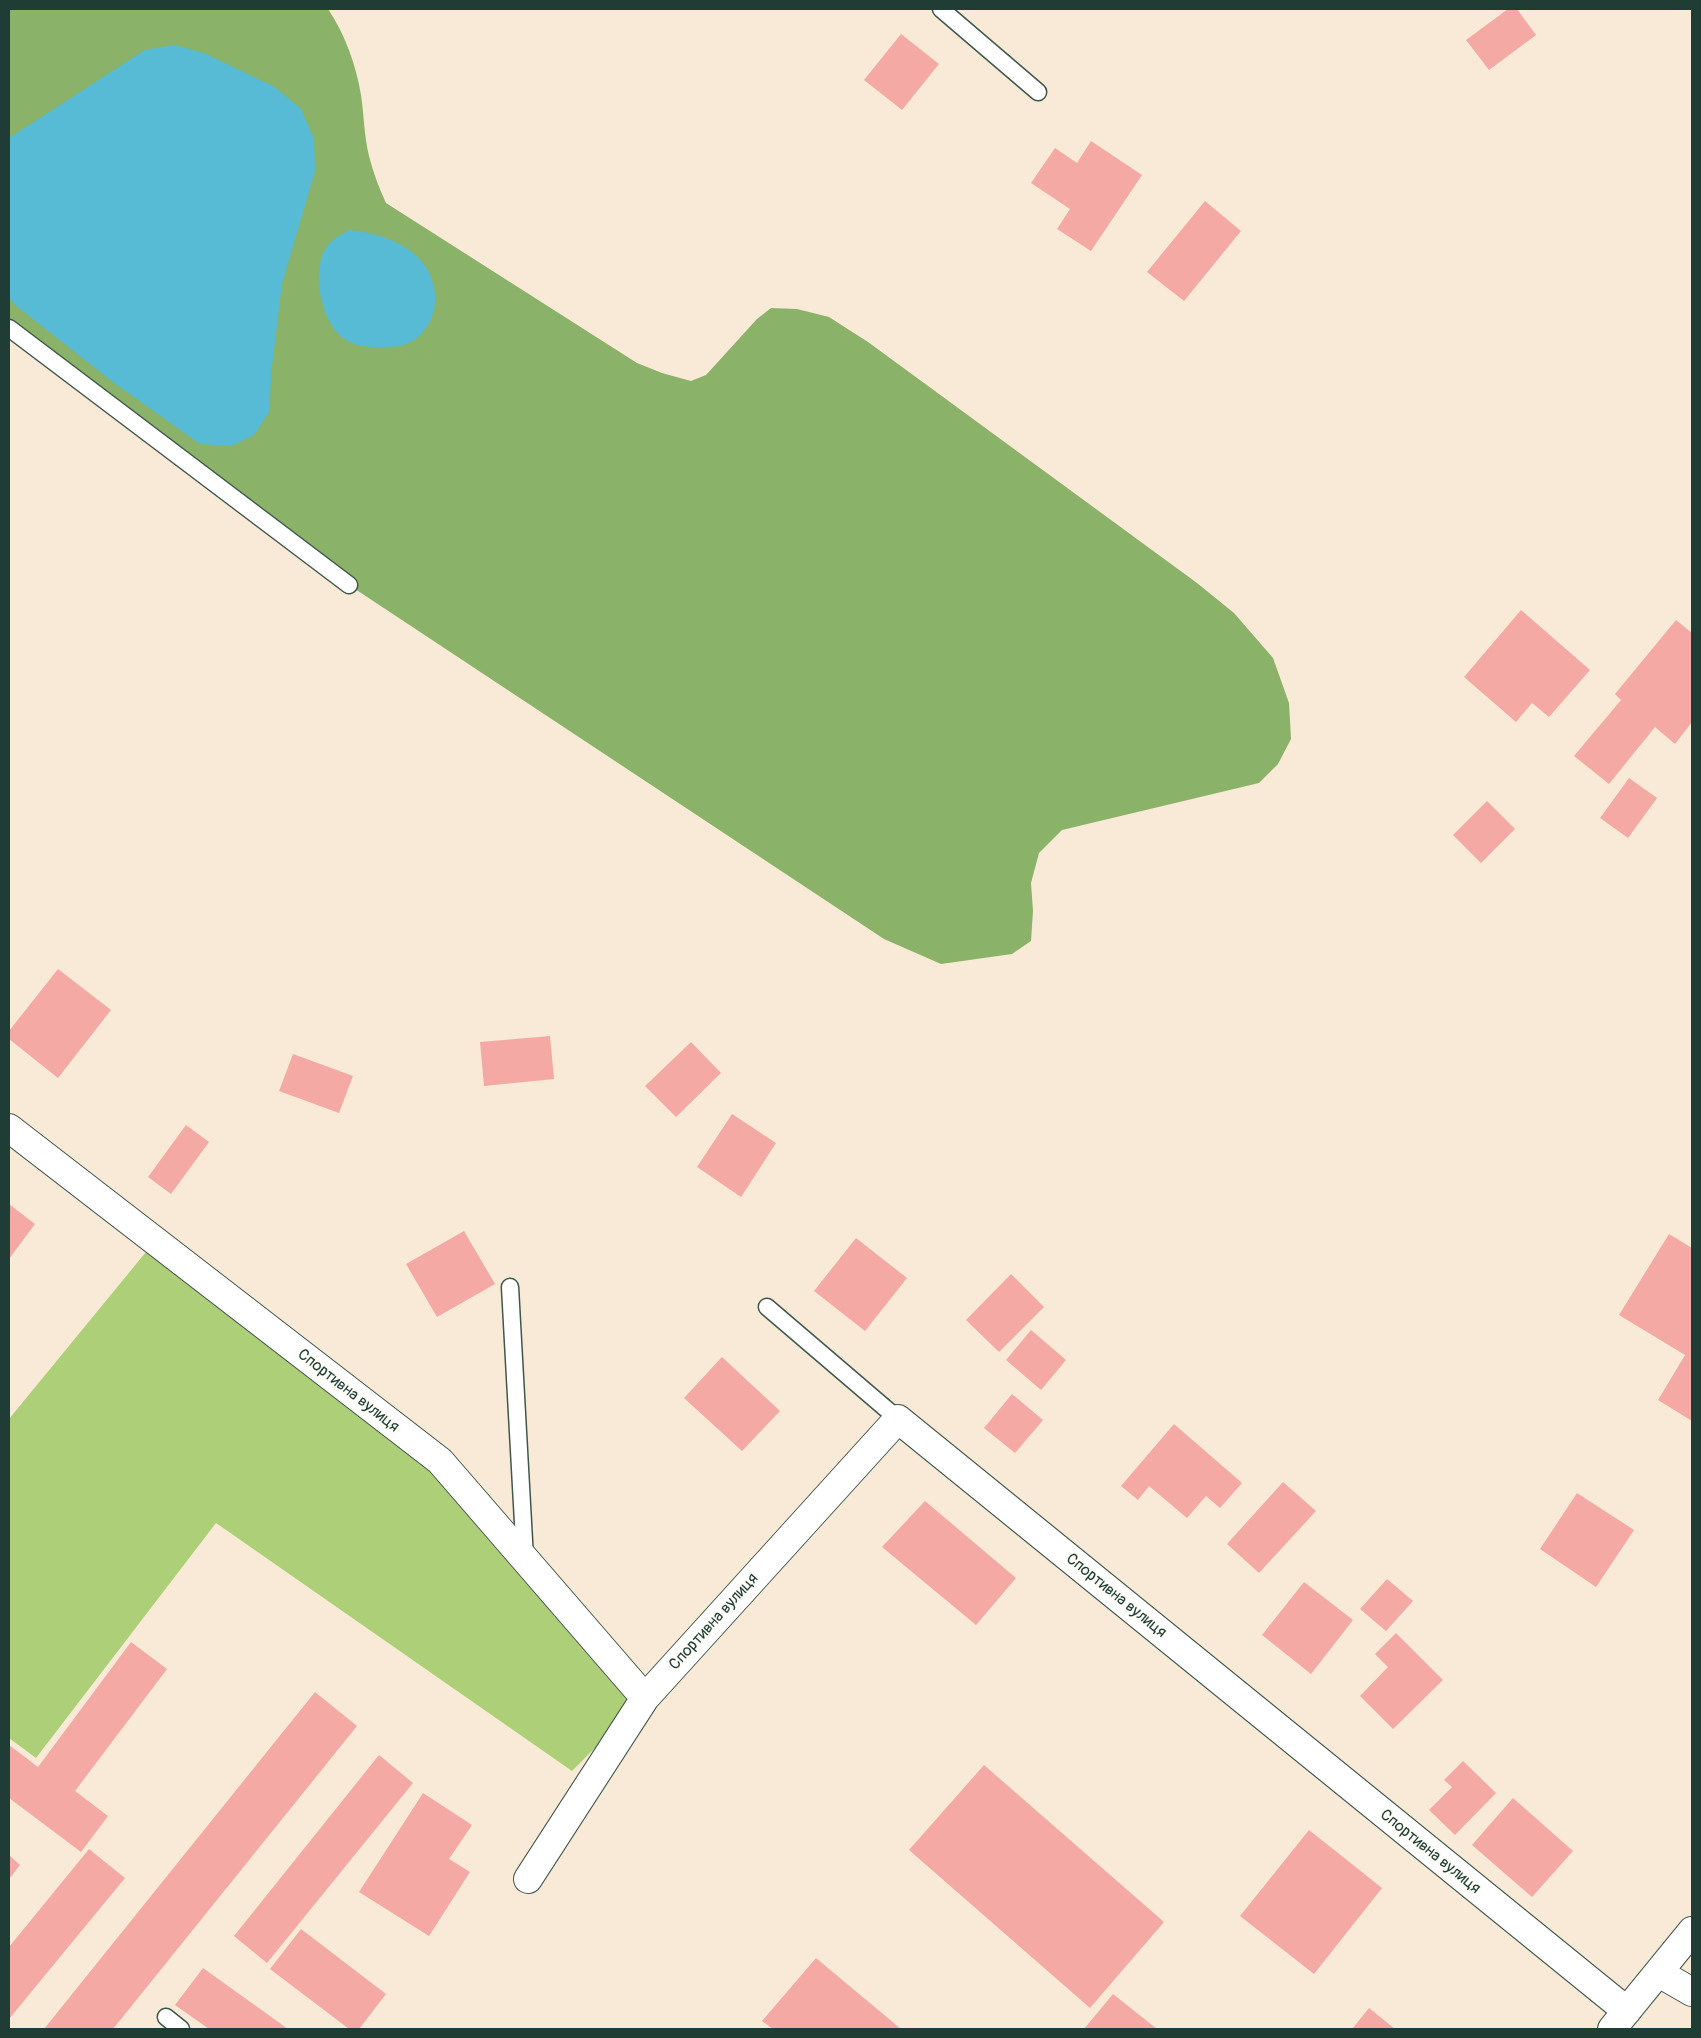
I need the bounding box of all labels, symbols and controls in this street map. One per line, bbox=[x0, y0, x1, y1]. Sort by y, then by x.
street label: Спортивна вулиця bbox=[293, 1345, 403, 1437]
street label: Спортивна вулиця bbox=[1062, 1550, 1170, 1642]
street label: Спортивна вулиця bbox=[665, 1570, 763, 1674]
street label: Спортивна вулиця bbox=[1376, 1806, 1484, 1898]

